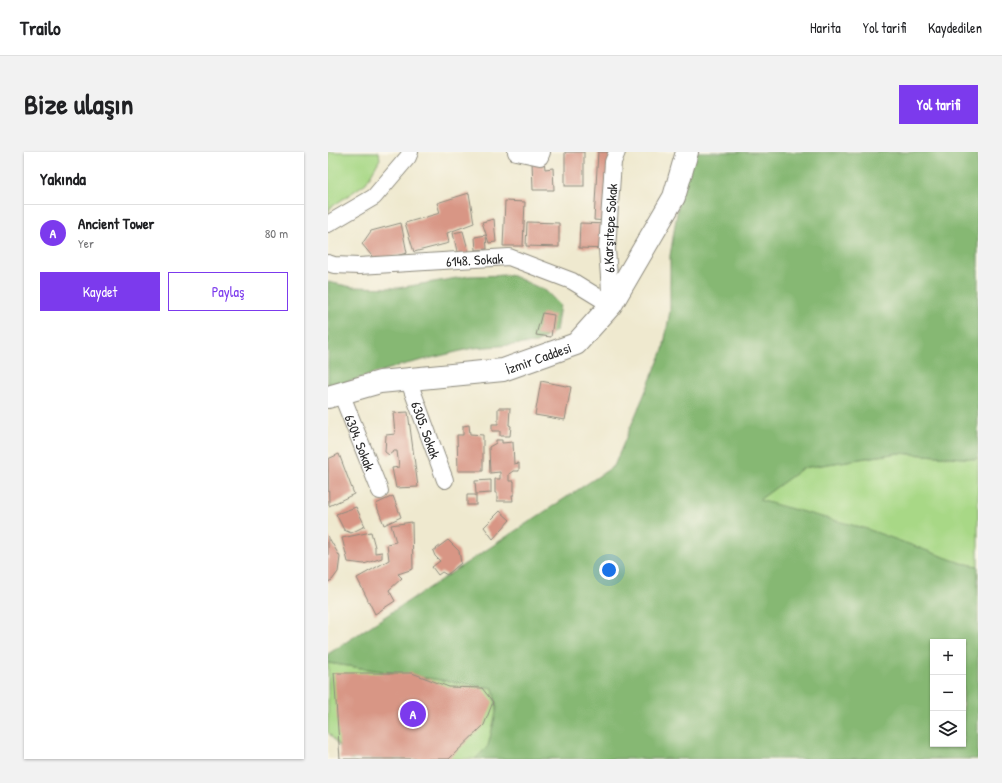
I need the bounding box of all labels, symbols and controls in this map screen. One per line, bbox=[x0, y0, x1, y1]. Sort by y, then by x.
text: Trailo bbox=[20, 15, 61, 41]
text: Harita bbox=[810, 18, 841, 37]
text: Yol tarifi bbox=[863, 18, 906, 37]
text: Kaydedilen bbox=[928, 18, 982, 37]
text: Bize ulaşın bbox=[24, 85, 133, 123]
button: Yol tarifi bbox=[899, 85, 978, 124]
text: Yakında bbox=[40, 167, 86, 190]
street label: 6.Karşıtepe Sokak bbox=[597, 183, 621, 274]
text: Ancient Tower bbox=[78, 213, 154, 234]
text: A bbox=[50, 224, 56, 242]
text: 80 m bbox=[265, 224, 288, 242]
text: Yer bbox=[78, 234, 94, 252]
street label: 6148. Sokak bbox=[445, 248, 504, 270]
button: Kaydet bbox=[40, 272, 160, 311]
button: Paylaş bbox=[168, 272, 288, 311]
street label: İzmir Caddesi bbox=[503, 337, 574, 378]
street label: 6305. Sokak bbox=[407, 398, 446, 461]
street label: 6304. Sokak bbox=[341, 411, 380, 473]
your location bbox=[599, 560, 619, 580]
map controls bbox=[930, 639, 966, 747]
button: + bbox=[930, 639, 966, 675]
button: − bbox=[930, 675, 966, 711]
pin: A bbox=[400, 699, 426, 729]
button: layers bbox=[930, 711, 966, 747]

